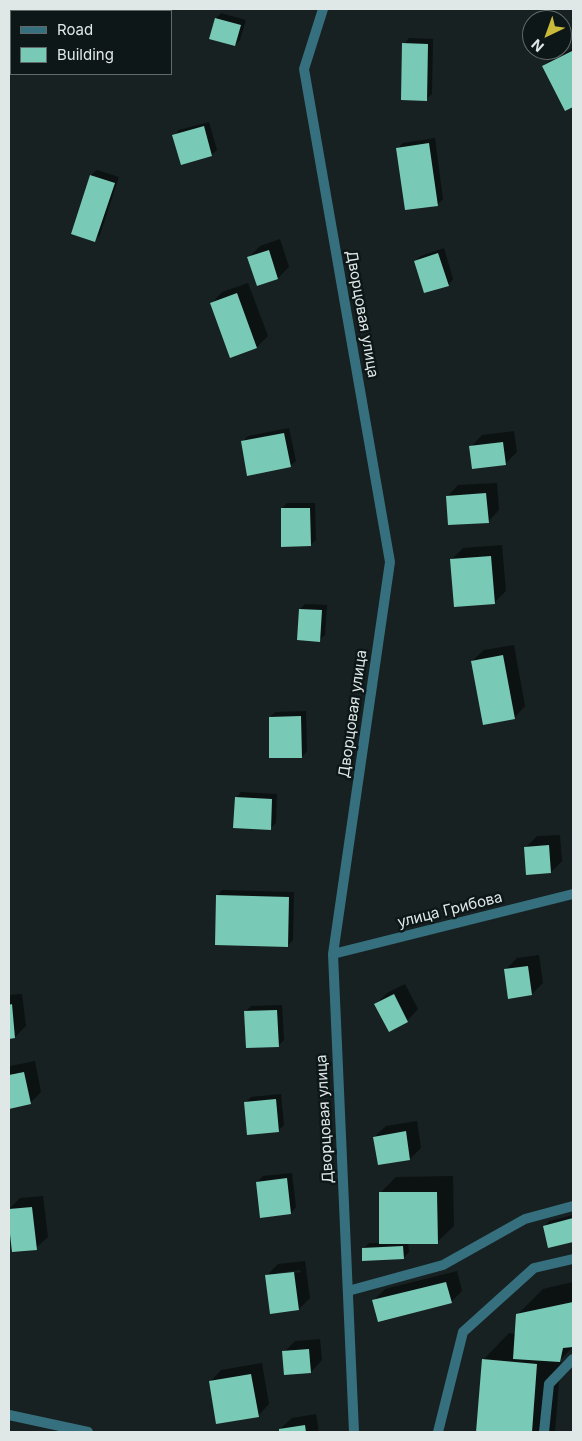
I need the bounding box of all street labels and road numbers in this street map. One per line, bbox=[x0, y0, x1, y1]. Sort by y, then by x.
street label: Дворцовая улица bbox=[342, 249, 382, 379]
street label: Дворцовая улица bbox=[335, 649, 371, 779]
street label: улица Грибова bbox=[396, 888, 504, 932]
street label: Дворцовая улица bbox=[313, 1054, 337, 1184]

